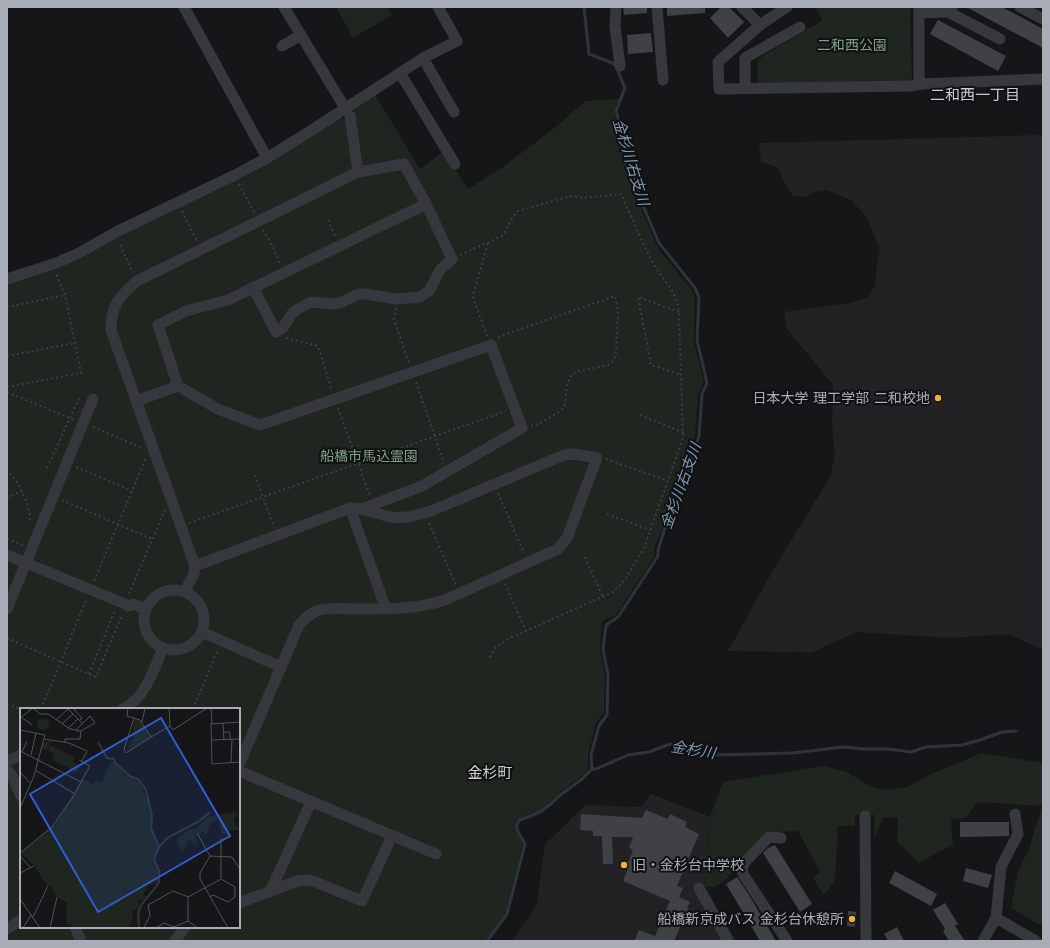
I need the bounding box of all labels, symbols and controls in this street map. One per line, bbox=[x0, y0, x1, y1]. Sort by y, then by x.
park label: 二和西公園 bbox=[817, 37, 887, 53]
district label: 二和西一丁目 bbox=[930, 86, 1020, 104]
water label: 金杉川右支川 bbox=[609, 116, 653, 210]
place label: 日本大学 理工学部 二和校地 bbox=[752, 390, 930, 406]
marker: 日本大学 理工学部 二和校地 bbox=[933, 393, 943, 403]
water label: 金杉川右支川 bbox=[657, 439, 706, 531]
park label: 船橋市馬込霊園 bbox=[320, 448, 418, 464]
inset map bbox=[20, 708, 240, 928]
water label: 金杉川 bbox=[669, 738, 719, 763]
district label: 金杉町 bbox=[467, 764, 513, 782]
place label: 旧・金杉台中学校 bbox=[632, 857, 744, 873]
marker: 旧・金杉台中学校 bbox=[619, 860, 629, 870]
place label: 船橋新京成バス 金杉台休憩所 bbox=[657, 911, 844, 927]
marker: 船橋新京成バス 金杉台休憩所 bbox=[847, 914, 857, 924]

